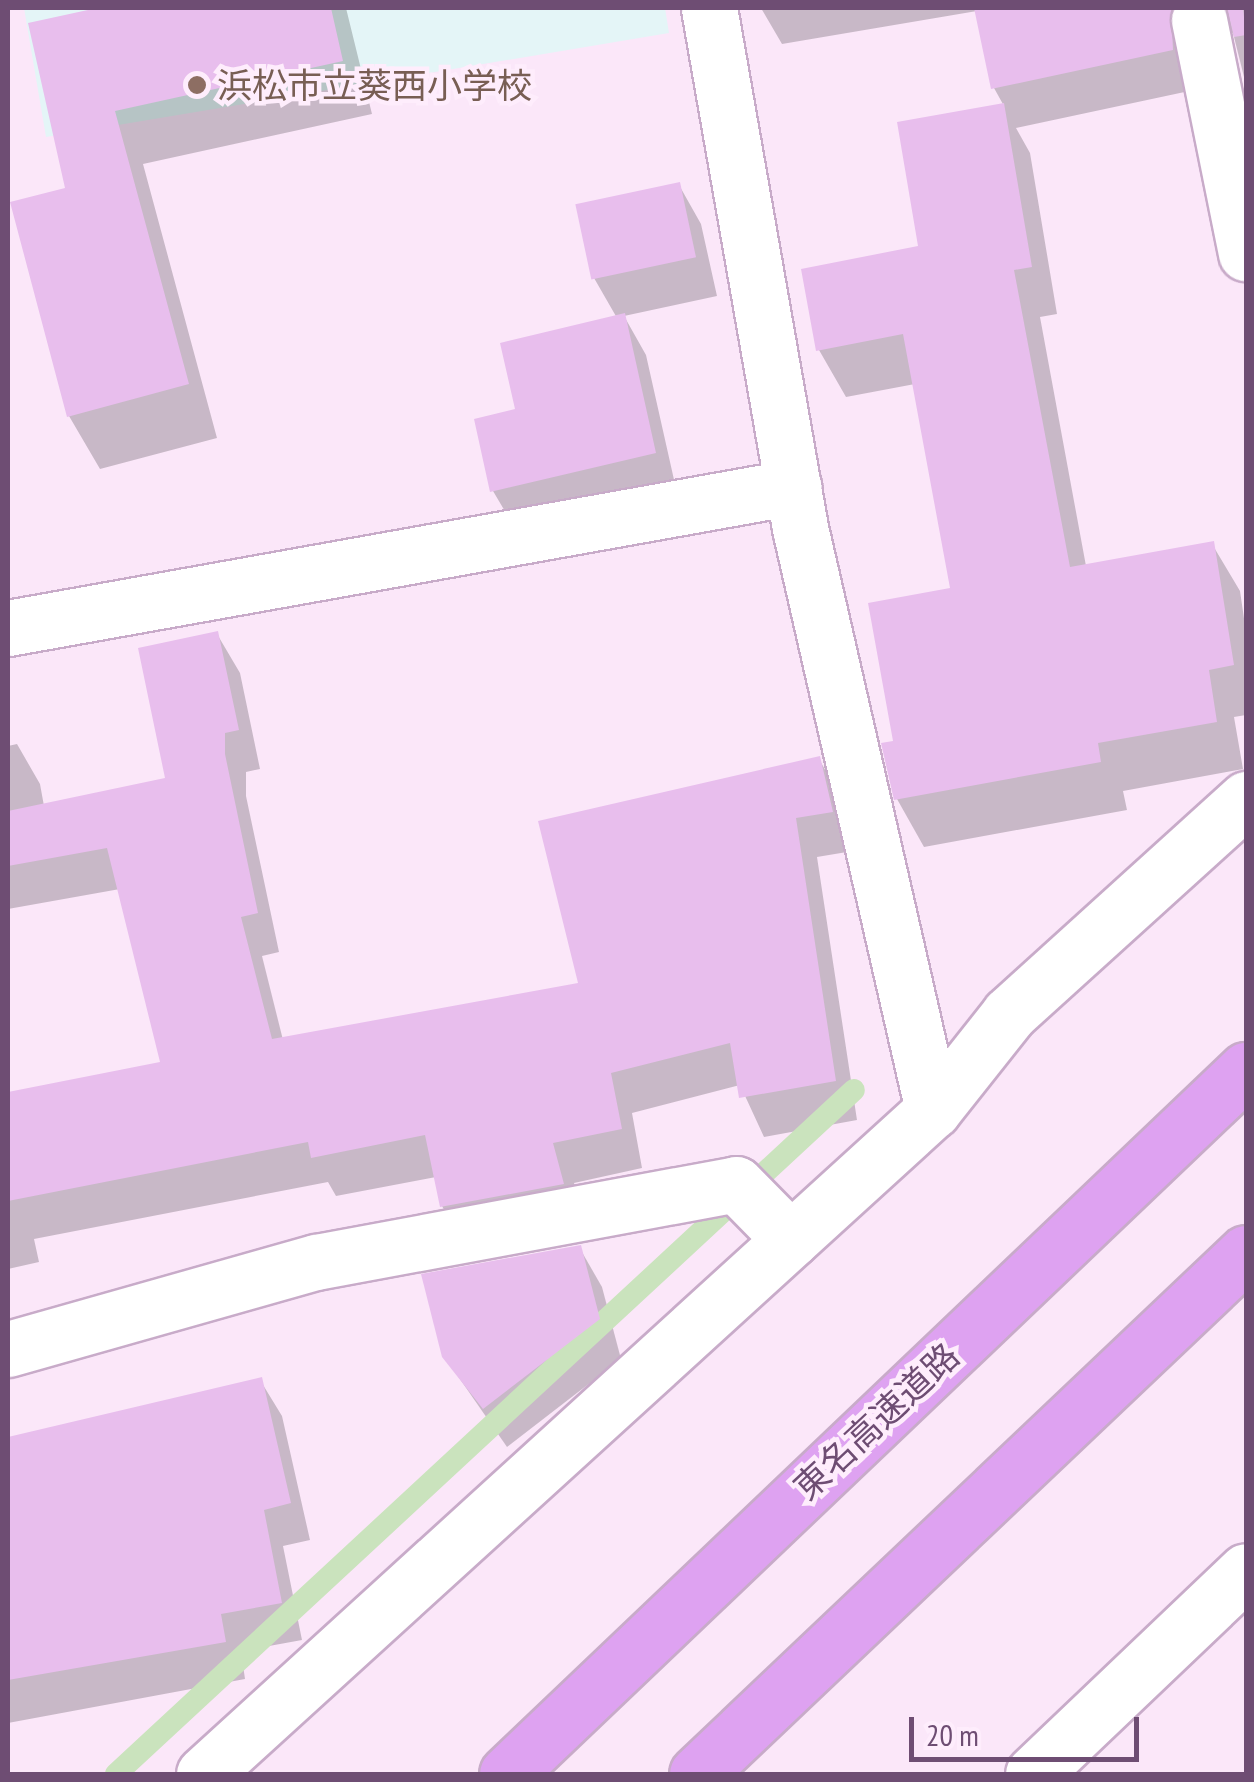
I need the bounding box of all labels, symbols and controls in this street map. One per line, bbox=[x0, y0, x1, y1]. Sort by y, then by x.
place label: 浜松市立葵西小学校 bbox=[217, 64, 532, 106]
marker: 浜松市立葵西小学校 bbox=[186, 74, 208, 96]
street label: 東名高速道路 bbox=[785, 1334, 967, 1508]
scale bar bbox=[914, 1697, 1144, 1759]
text: 20 m bbox=[926, 1715, 979, 1754]

